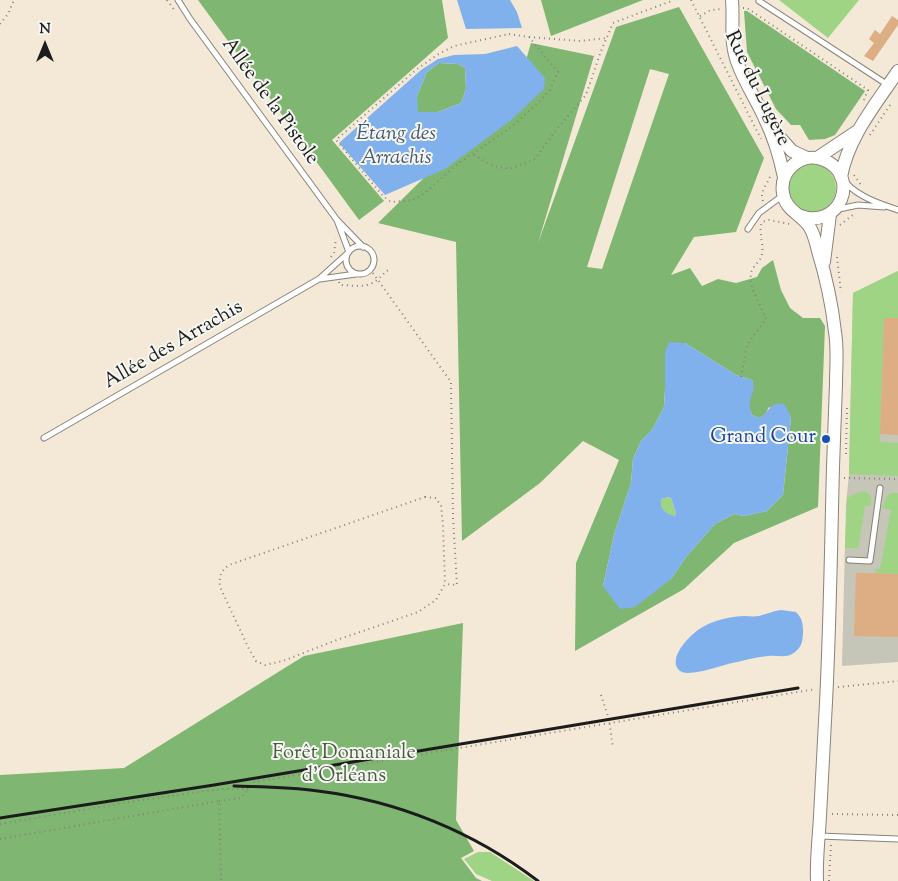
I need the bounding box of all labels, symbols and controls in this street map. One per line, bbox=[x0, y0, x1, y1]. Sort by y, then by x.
north arrow bbox=[20, 20, 70, 70]
text: N bbox=[39, 20, 51, 40]
street label: Rue du Lugère bbox=[718, 28, 794, 150]
street label: Allée de la Pistole bbox=[215, 34, 323, 170]
water label: Étang des Arrachis bbox=[356, 122, 436, 172]
street label: Allée des Arrachis bbox=[100, 296, 248, 396]
place label: Grand Cour bbox=[710, 427, 816, 451]
marker: Grand Cour bbox=[820, 433, 832, 445]
park label: Forêt Domaniale d'Orléans bbox=[272, 743, 416, 790]

